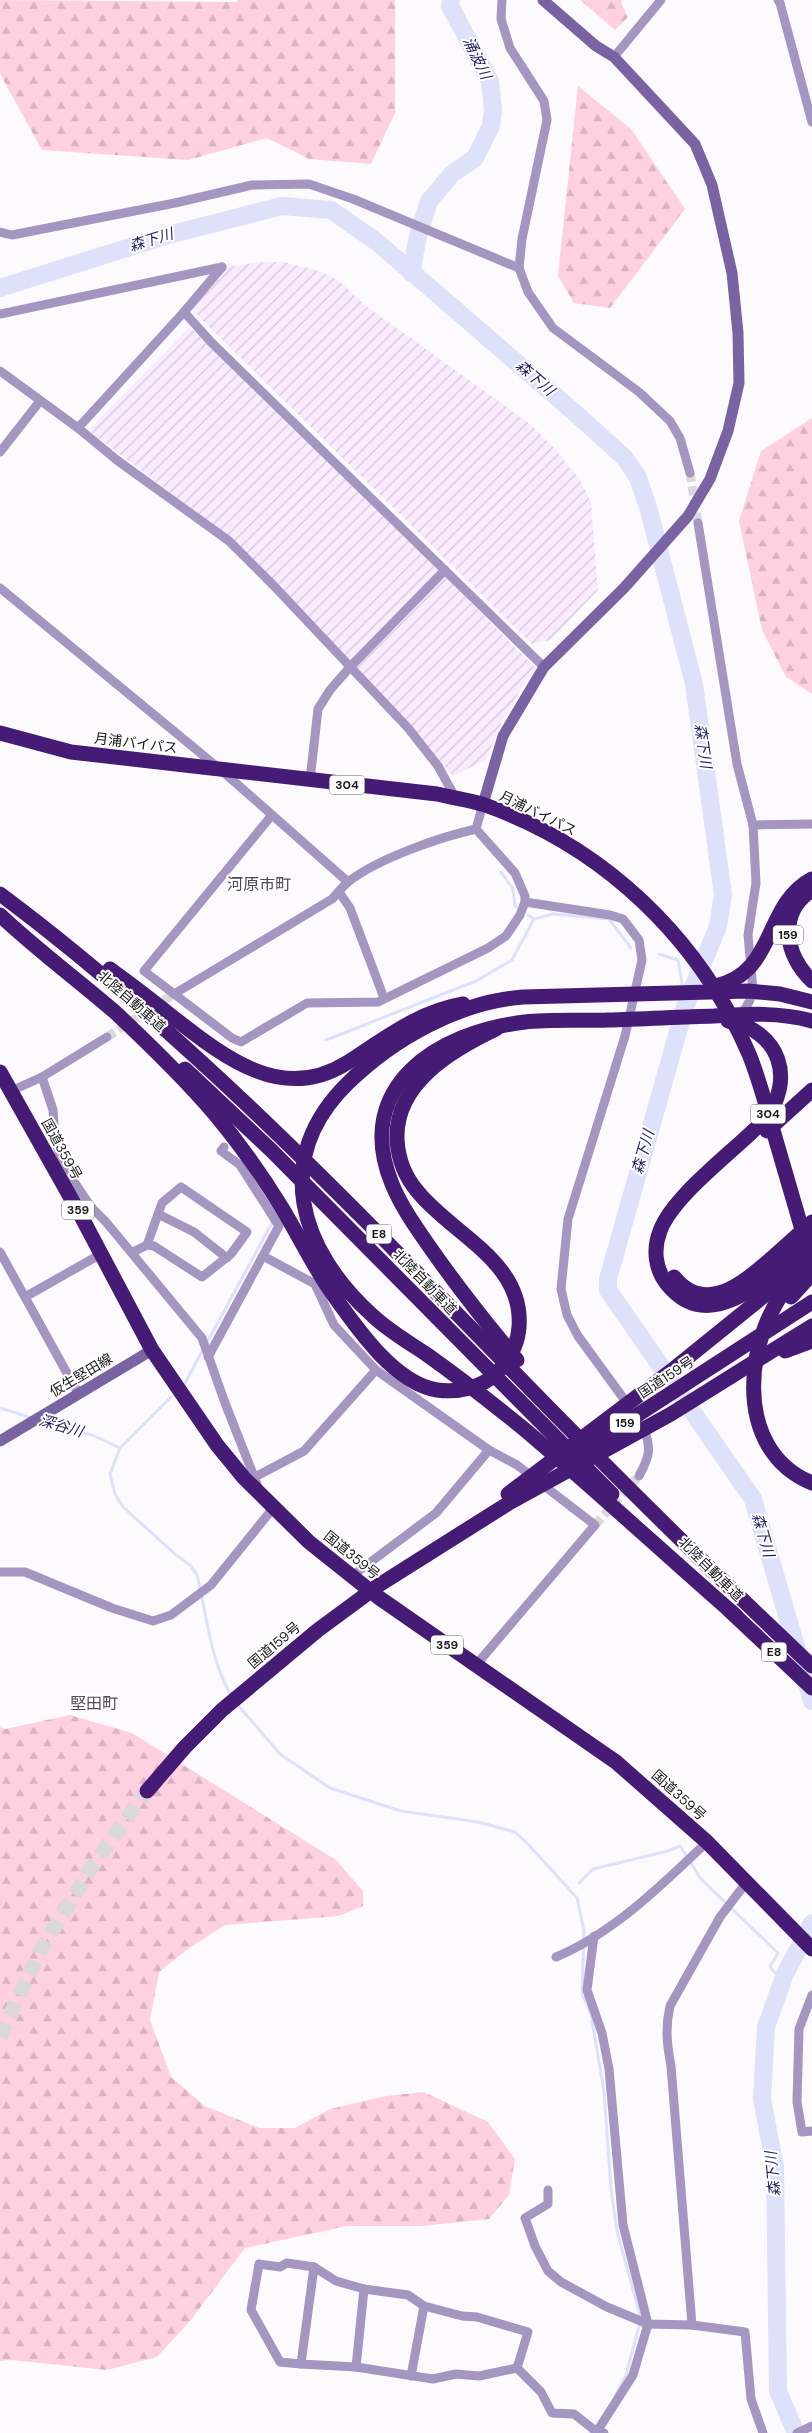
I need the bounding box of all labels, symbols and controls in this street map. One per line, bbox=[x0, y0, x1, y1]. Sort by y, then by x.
water label: 涌波川 bbox=[458, 33, 497, 84]
water label: 森下川 bbox=[127, 223, 177, 256]
water label: 森下川 bbox=[511, 356, 560, 402]
water label: 森下川 bbox=[690, 722, 716, 772]
street label: 月浦バイパス bbox=[93, 729, 179, 757]
road number: 304 bbox=[330, 776, 364, 794]
street label: 月浦バイパス bbox=[496, 787, 580, 839]
district label: 河原市町 bbox=[227, 874, 291, 895]
road number: 159 bbox=[773, 926, 803, 944]
street label: 北陸自動車道 bbox=[94, 967, 170, 1035]
road number: 304 bbox=[750, 1104, 786, 1124]
street label: 国道359号 bbox=[38, 1115, 86, 1183]
water label: 森下川 bbox=[627, 1126, 659, 1176]
road number: 359 bbox=[62, 1200, 94, 1220]
road number: E8 bbox=[366, 1224, 392, 1244]
street label: 北陸自動車道 bbox=[389, 1246, 461, 1318]
street label: 仮生堅田線 bbox=[46, 1349, 116, 1401]
street label: 国道159号 bbox=[635, 1352, 697, 1402]
water label: 深谷川 bbox=[37, 1410, 87, 1442]
road number: 159 bbox=[610, 1414, 640, 1432]
water label: 森下川 bbox=[747, 1511, 779, 1561]
street label: 国道359号 bbox=[320, 1527, 384, 1583]
street label: 北陸自動車道 bbox=[675, 1533, 747, 1605]
street label: 国道159号 bbox=[244, 1618, 304, 1672]
road number: 359 bbox=[431, 1636, 463, 1654]
road number: E8 bbox=[762, 1642, 786, 1661]
district label: 堅田町 bbox=[70, 1693, 118, 1714]
street label: 国道359号 bbox=[648, 1766, 710, 1824]
water label: 森下川 bbox=[761, 2149, 785, 2197]

